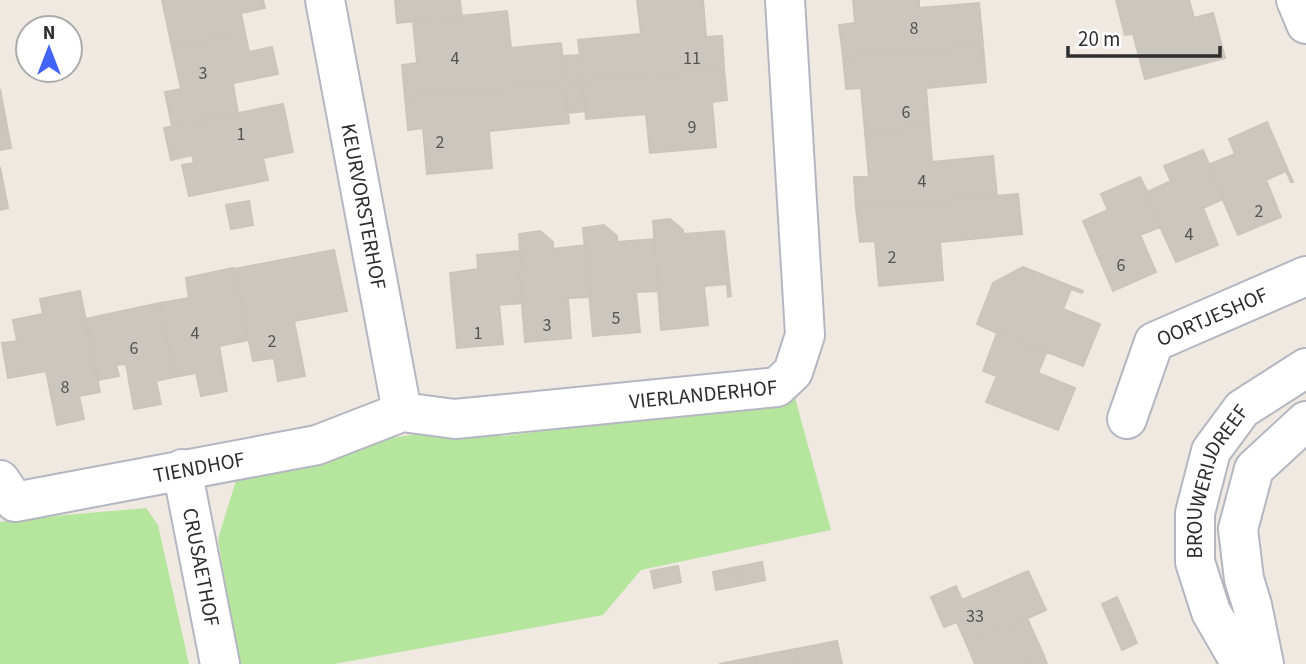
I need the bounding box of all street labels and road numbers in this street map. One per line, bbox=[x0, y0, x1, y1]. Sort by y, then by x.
street label: KEURVORSTERHOF bbox=[333, 121, 394, 292]
street label: OORTJESHOF bbox=[1152, 279, 1273, 354]
street label: VIERLANDERHOF bbox=[628, 372, 779, 417]
street label: BROUWERIJDREEF bbox=[1180, 398, 1256, 559]
street label: TIENDHOF bbox=[151, 444, 247, 491]
street label: CRUSAETHOF bbox=[175, 505, 227, 629]

